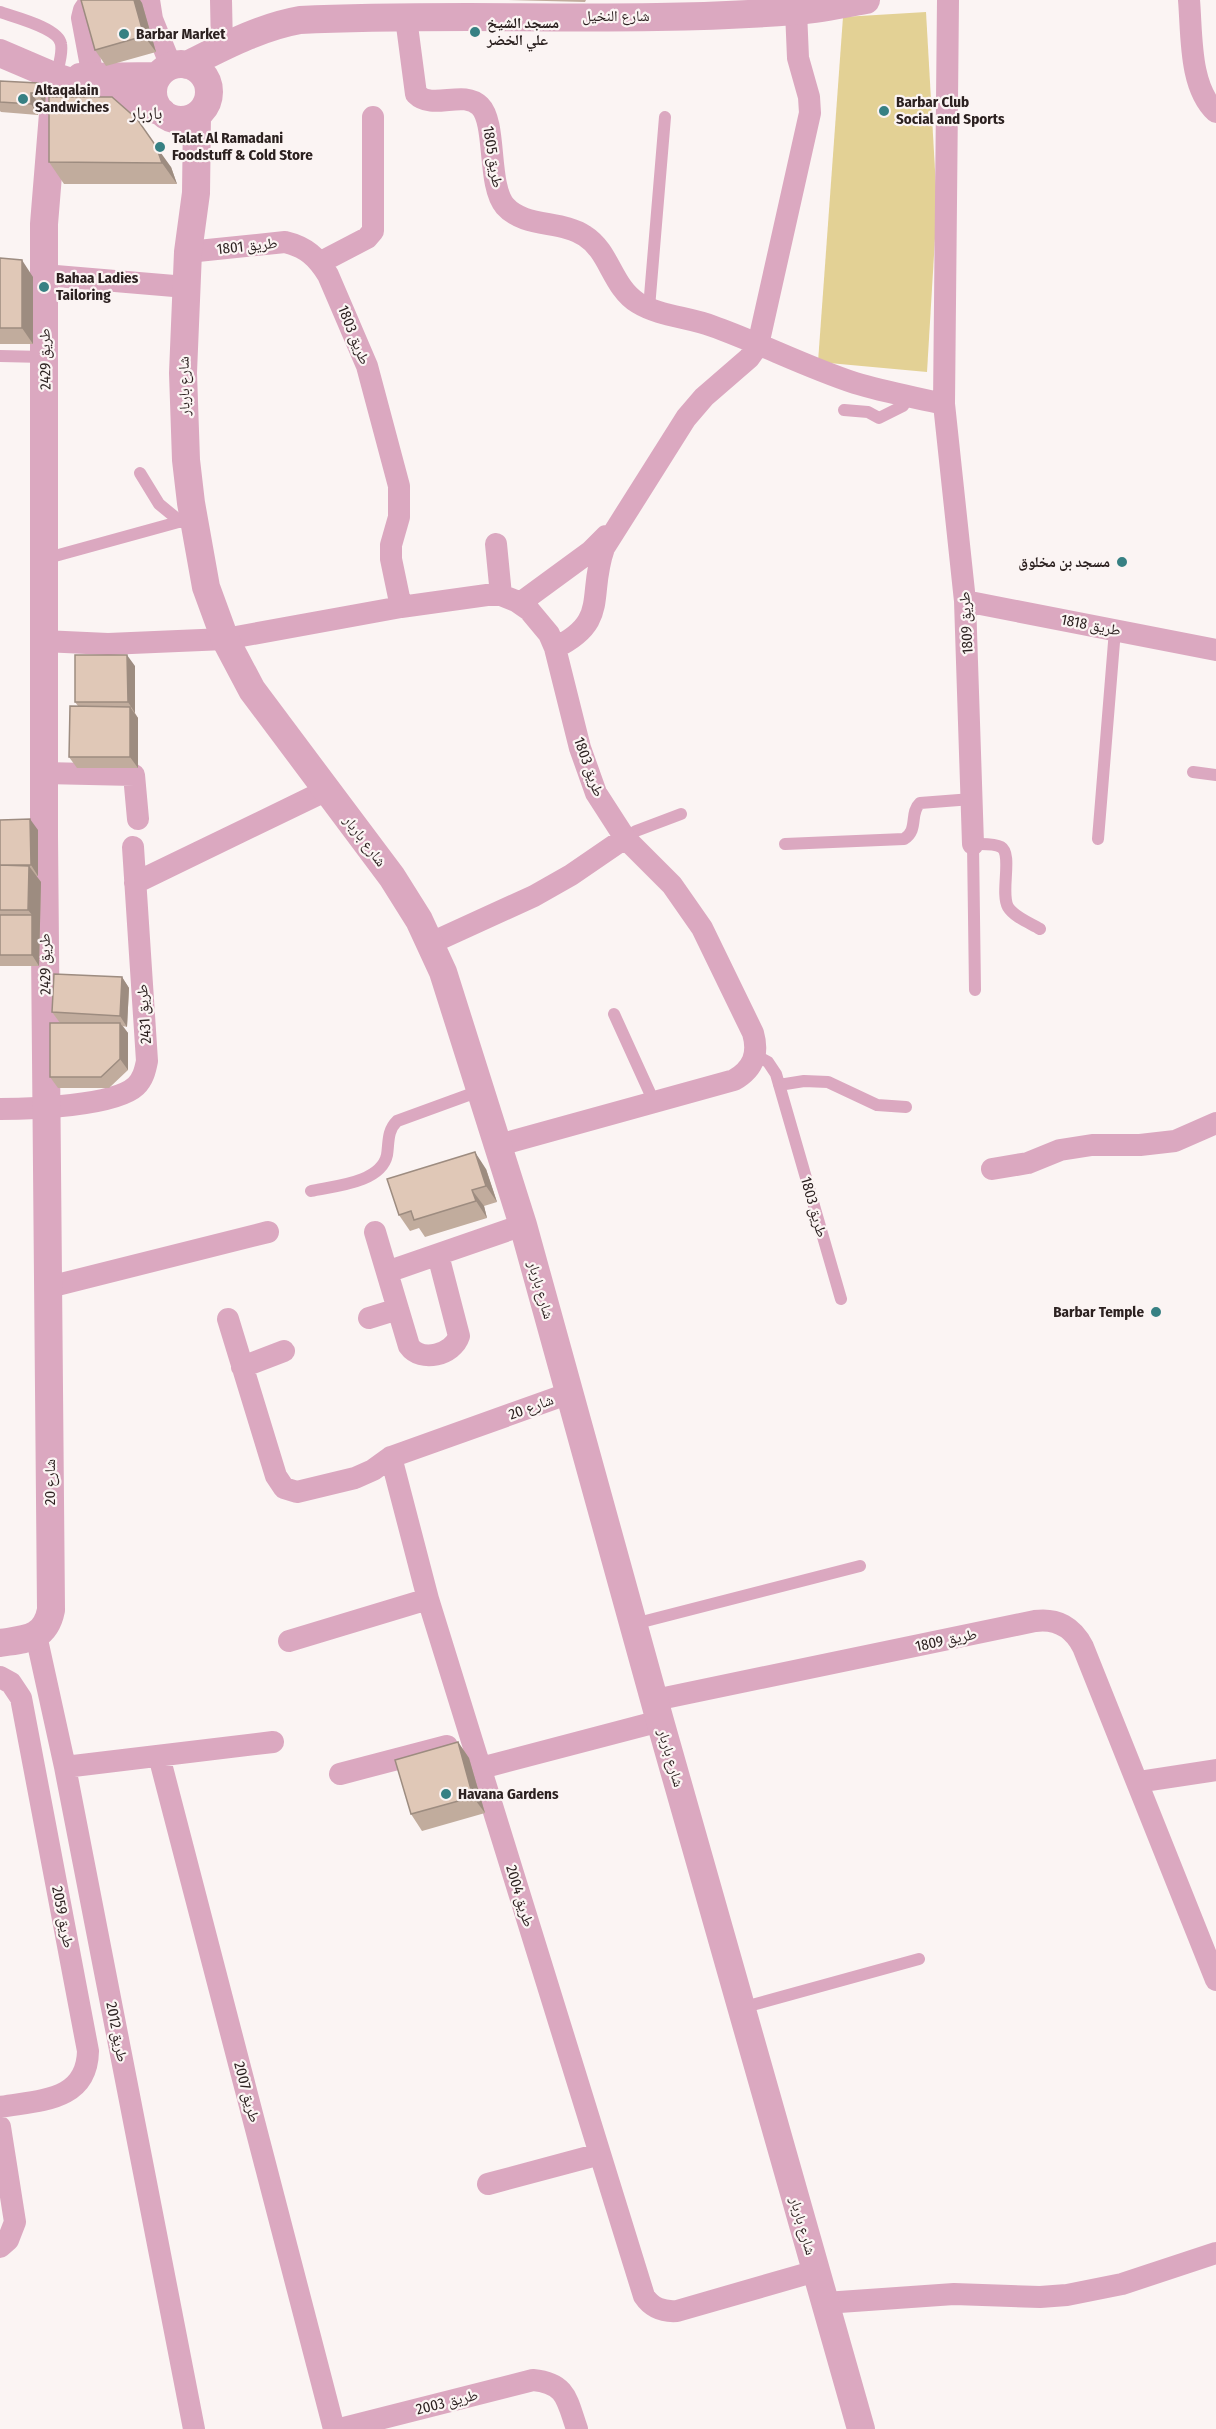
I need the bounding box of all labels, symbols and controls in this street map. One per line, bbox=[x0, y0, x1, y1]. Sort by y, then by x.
street label: شارع النخيل bbox=[582, 7, 650, 26]
place label: مسجد الشيخ علي الخضر bbox=[486, 14, 559, 52]
place label: Barbar Market bbox=[136, 25, 226, 43]
marker: مسجد الشيخ علي الخضر bbox=[468, 25, 482, 39]
marker: Barbar Market bbox=[117, 27, 131, 41]
place label: Altaqalain Sandwiches bbox=[34, 81, 109, 116]
marker: Altaqalain Sandwiches bbox=[16, 92, 30, 106]
place label: Barbar Club Social and Sports bbox=[896, 93, 1005, 128]
district label: باربار bbox=[129, 102, 163, 124]
marker: Barbar Club Social and Sports bbox=[877, 104, 891, 118]
street label: طريق 1805 bbox=[478, 125, 507, 189]
place label: Talat Al Ramadani Foodstuff & Cold Store bbox=[172, 129, 313, 164]
marker: Talat Al Ramadani Foodstuff & Cold Store bbox=[153, 140, 167, 154]
street label: طريق 1801 bbox=[216, 234, 278, 259]
place label: Bahaa Ladies Tailoring bbox=[56, 269, 139, 304]
marker: Bahaa Ladies Tailoring bbox=[37, 280, 51, 294]
street label: طريق 1803 bbox=[333, 303, 374, 368]
street label: طريق 2429 bbox=[35, 328, 56, 390]
street label: شارع باربار bbox=[174, 356, 195, 417]
place label: مسجد بن مخلوق bbox=[1018, 553, 1110, 571]
marker: مسجد بن مخلوق bbox=[1115, 555, 1129, 569]
street label: طريق 1809 bbox=[955, 591, 978, 655]
street label: طريق 1818 bbox=[1059, 610, 1123, 641]
street label: طريق 1803 bbox=[569, 735, 608, 800]
street label: شارع باربار bbox=[339, 811, 390, 871]
street label: طريق 2429 bbox=[35, 933, 56, 995]
street label: طريق 2431 bbox=[133, 983, 156, 1045]
street label: طريق 1803 bbox=[796, 1175, 831, 1240]
street label: شارع باربار bbox=[523, 1258, 558, 1321]
place label: Barbar Temple bbox=[1053, 1303, 1144, 1321]
marker: Barbar Temple bbox=[1149, 1305, 1163, 1319]
street label: شارع 20 bbox=[506, 1391, 556, 1424]
street label: شارع 20 bbox=[41, 1459, 60, 1505]
street label: طريق 1809 bbox=[914, 1625, 979, 1656]
street label: شارع باربار bbox=[653, 1726, 688, 1789]
place label: Havana Gardens bbox=[458, 1785, 559, 1803]
marker: Havana Gardens bbox=[439, 1787, 453, 1801]
street label: طريق 2004 bbox=[501, 1863, 538, 1930]
street label: طريق 2059 bbox=[47, 1885, 78, 1950]
street label: طريق 2012 bbox=[101, 2000, 132, 2064]
street label: طريق 2007 bbox=[229, 2060, 264, 2125]
street label: شارع باربار bbox=[785, 2194, 820, 2257]
street label: طريق 2003 bbox=[414, 2386, 480, 2419]

